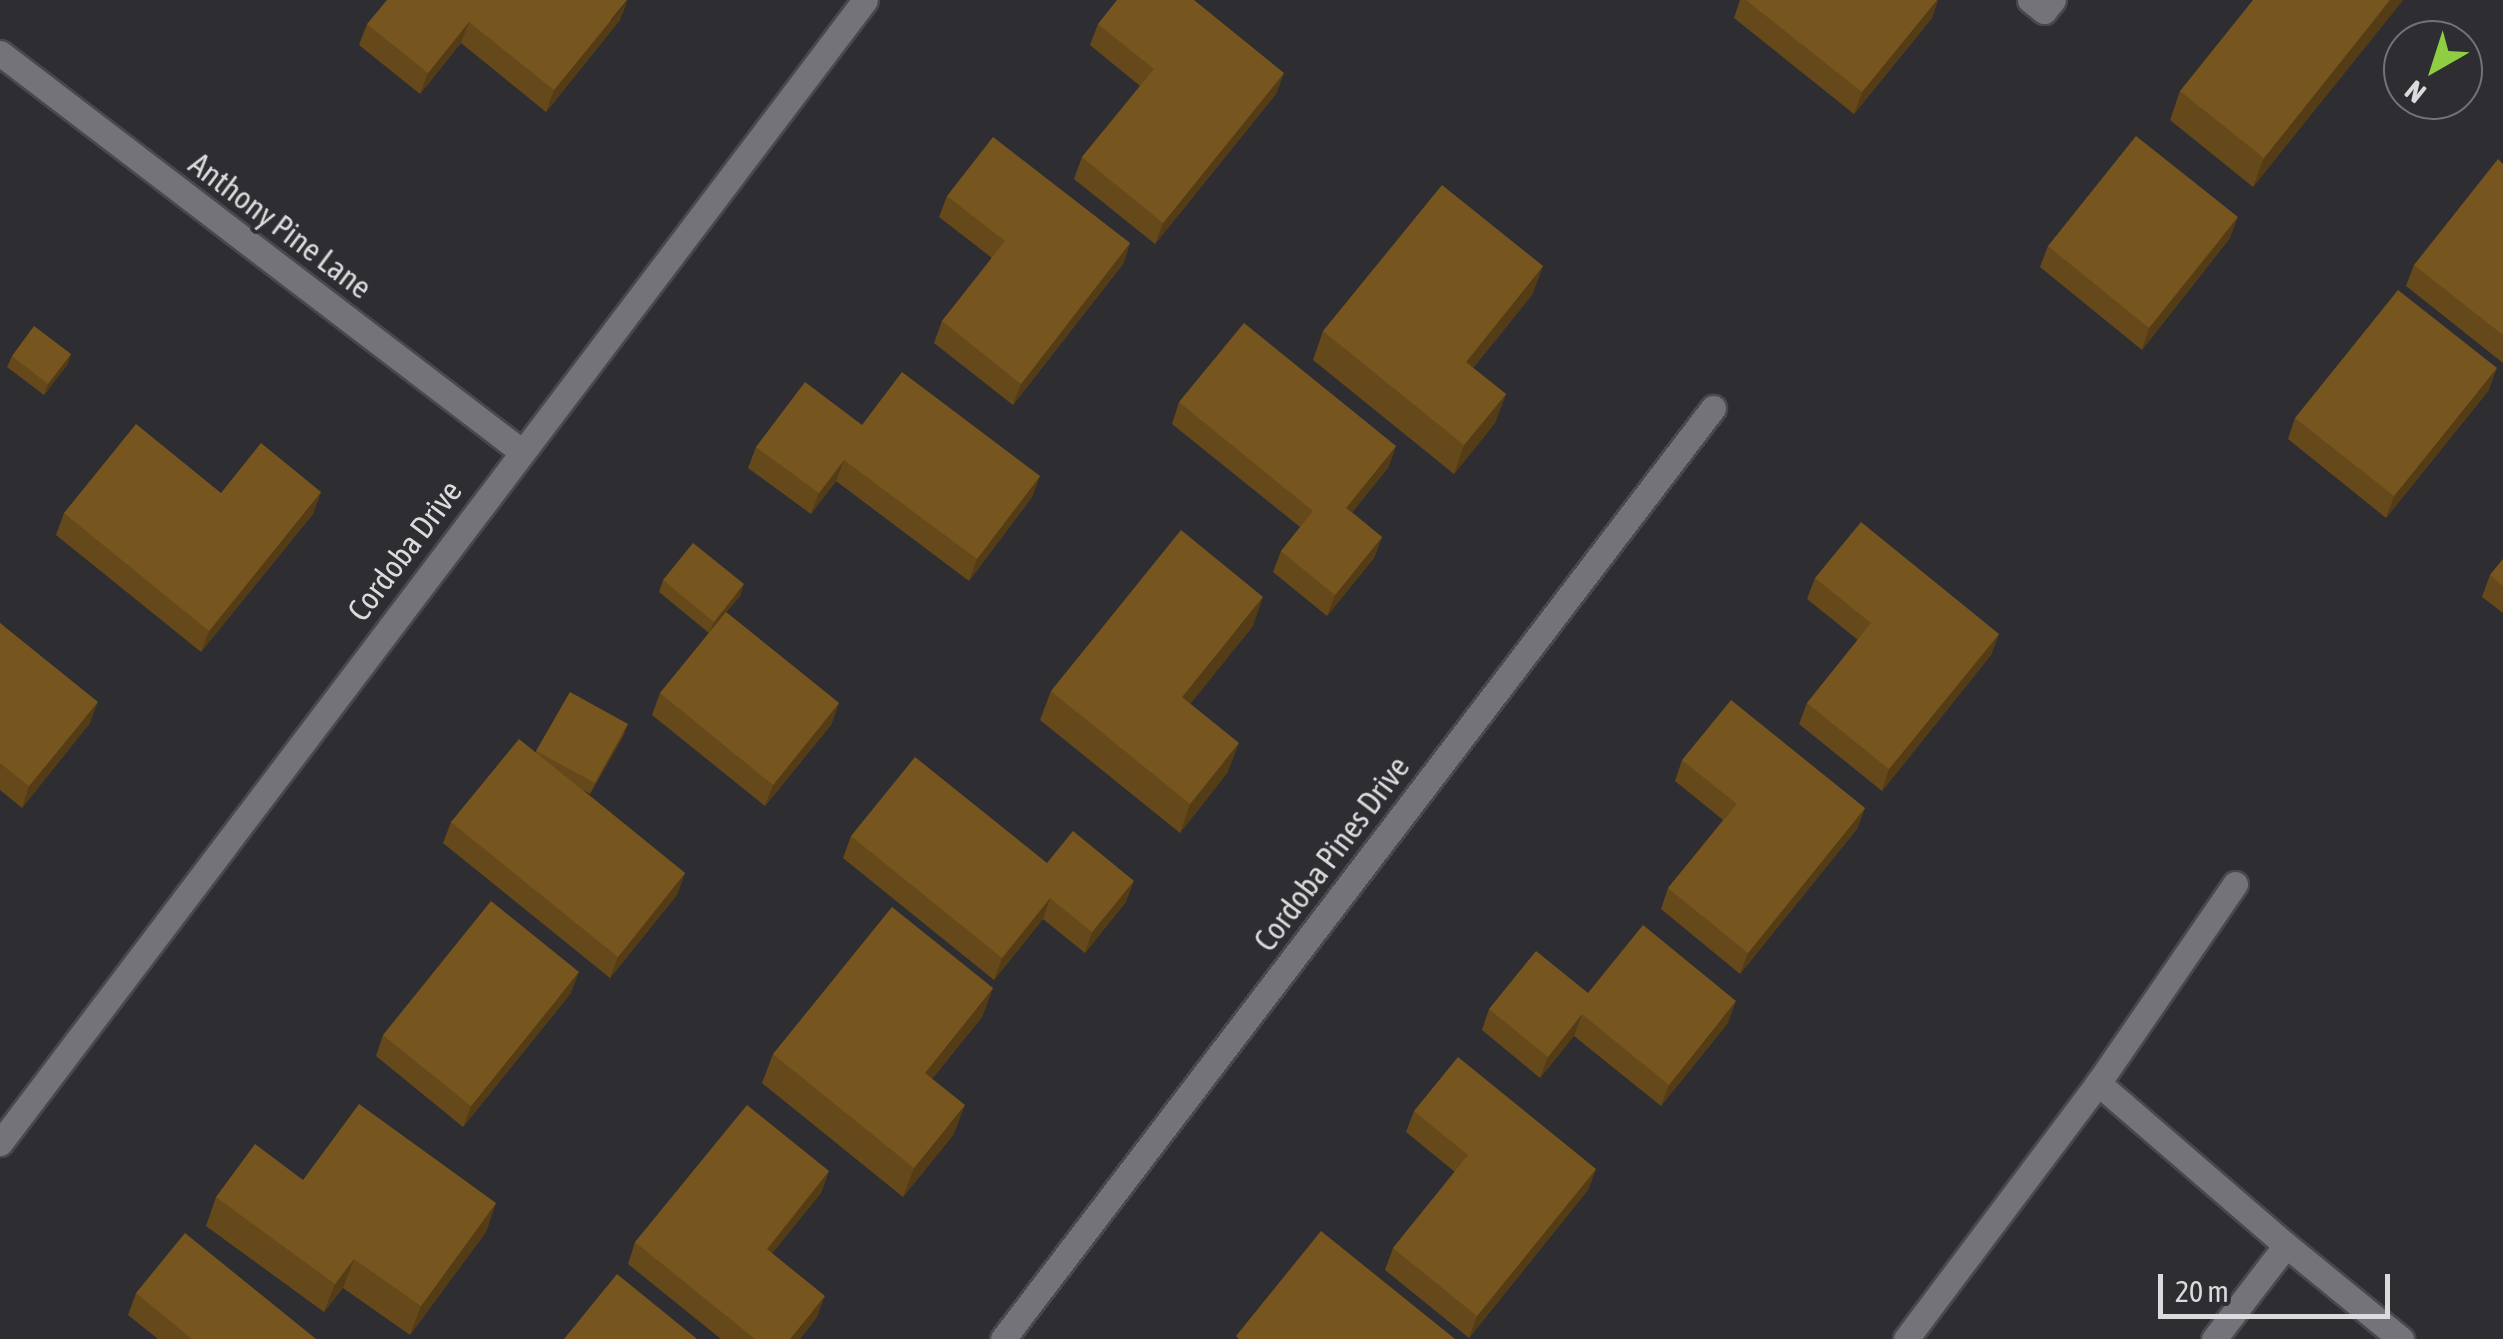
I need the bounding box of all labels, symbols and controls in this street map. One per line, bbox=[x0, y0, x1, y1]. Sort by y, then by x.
north arrow bbox=[2383, 20, 2483, 120]
text: N bbox=[2399, 74, 2432, 109]
street label: Anthony Pine Lane bbox=[181, 145, 379, 307]
street label: Cordoba Drive bbox=[340, 473, 470, 629]
street label: Cordoba Pines Drive bbox=[1246, 749, 1418, 959]
scale bar bbox=[2163, 1254, 2396, 1316]
text: 20 m bbox=[2175, 1274, 2229, 1308]

